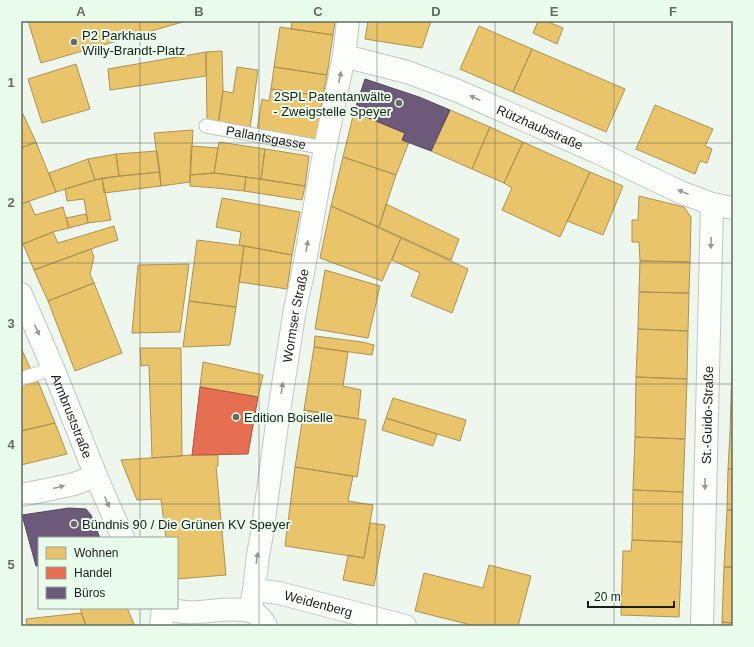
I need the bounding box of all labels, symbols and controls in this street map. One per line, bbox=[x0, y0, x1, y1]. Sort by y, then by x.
text: A bbox=[76, 4, 86, 19]
text: B bbox=[194, 4, 204, 19]
text: C bbox=[313, 4, 323, 19]
text: D bbox=[431, 4, 441, 19]
text: E bbox=[550, 4, 559, 19]
text: F bbox=[669, 4, 677, 19]
place label: P2 Parkhaus Willy-Brandt-Platz bbox=[82, 28, 185, 58]
marker: P2 Parkhaus Willy-Brandt-Platz bbox=[69, 37, 79, 47]
one-way arrow bbox=[337, 71, 343, 83]
text: 1 bbox=[7, 75, 15, 90]
place label: 2SPL Patentanwälte - Zweigstelle Speyer bbox=[273, 89, 392, 119]
one-way arrow bbox=[468, 95, 480, 101]
marker: 2SPL Patentanwälte - Zweigstelle Speyer bbox=[394, 98, 404, 108]
street label: Rützhaubstraße bbox=[495, 102, 585, 153]
street label: Pallantsgasse bbox=[225, 122, 307, 152]
one-way arrow bbox=[676, 189, 688, 195]
text: 2 bbox=[7, 195, 15, 210]
one-way arrow bbox=[708, 237, 714, 250]
one-way arrow bbox=[305, 240, 311, 252]
street label: Wormser Straße bbox=[279, 267, 311, 364]
text: 3 bbox=[7, 316, 15, 331]
one-way arrow bbox=[33, 324, 40, 336]
street label: St.-Guido-Straße bbox=[698, 366, 716, 464]
street label: Armbruststraße bbox=[48, 371, 96, 460]
one-way arrow bbox=[280, 382, 286, 394]
place label: Edition Boiselle bbox=[244, 410, 333, 425]
marker: Edition Boiselle bbox=[231, 412, 241, 422]
text: 4 bbox=[7, 437, 15, 452]
one-way arrow bbox=[702, 478, 709, 490]
one-way arrow bbox=[53, 484, 65, 490]
one-way arrow bbox=[104, 496, 110, 508]
place label: Bündnis 90 / Die Grünen KV Speyer bbox=[82, 517, 291, 532]
marker: Bündnis 90 / Die Grünen KV Speyer bbox=[69, 519, 79, 529]
legend bbox=[38, 537, 178, 609]
text: Wohnen bbox=[74, 546, 118, 560]
one-way arrow bbox=[254, 552, 260, 564]
text: 5 bbox=[7, 557, 15, 572]
text: Handel bbox=[74, 566, 112, 580]
scale bar bbox=[588, 583, 674, 609]
text: Büros bbox=[74, 586, 105, 600]
street label: Weidenberg bbox=[283, 587, 354, 619]
text: 20 m bbox=[594, 590, 621, 604]

